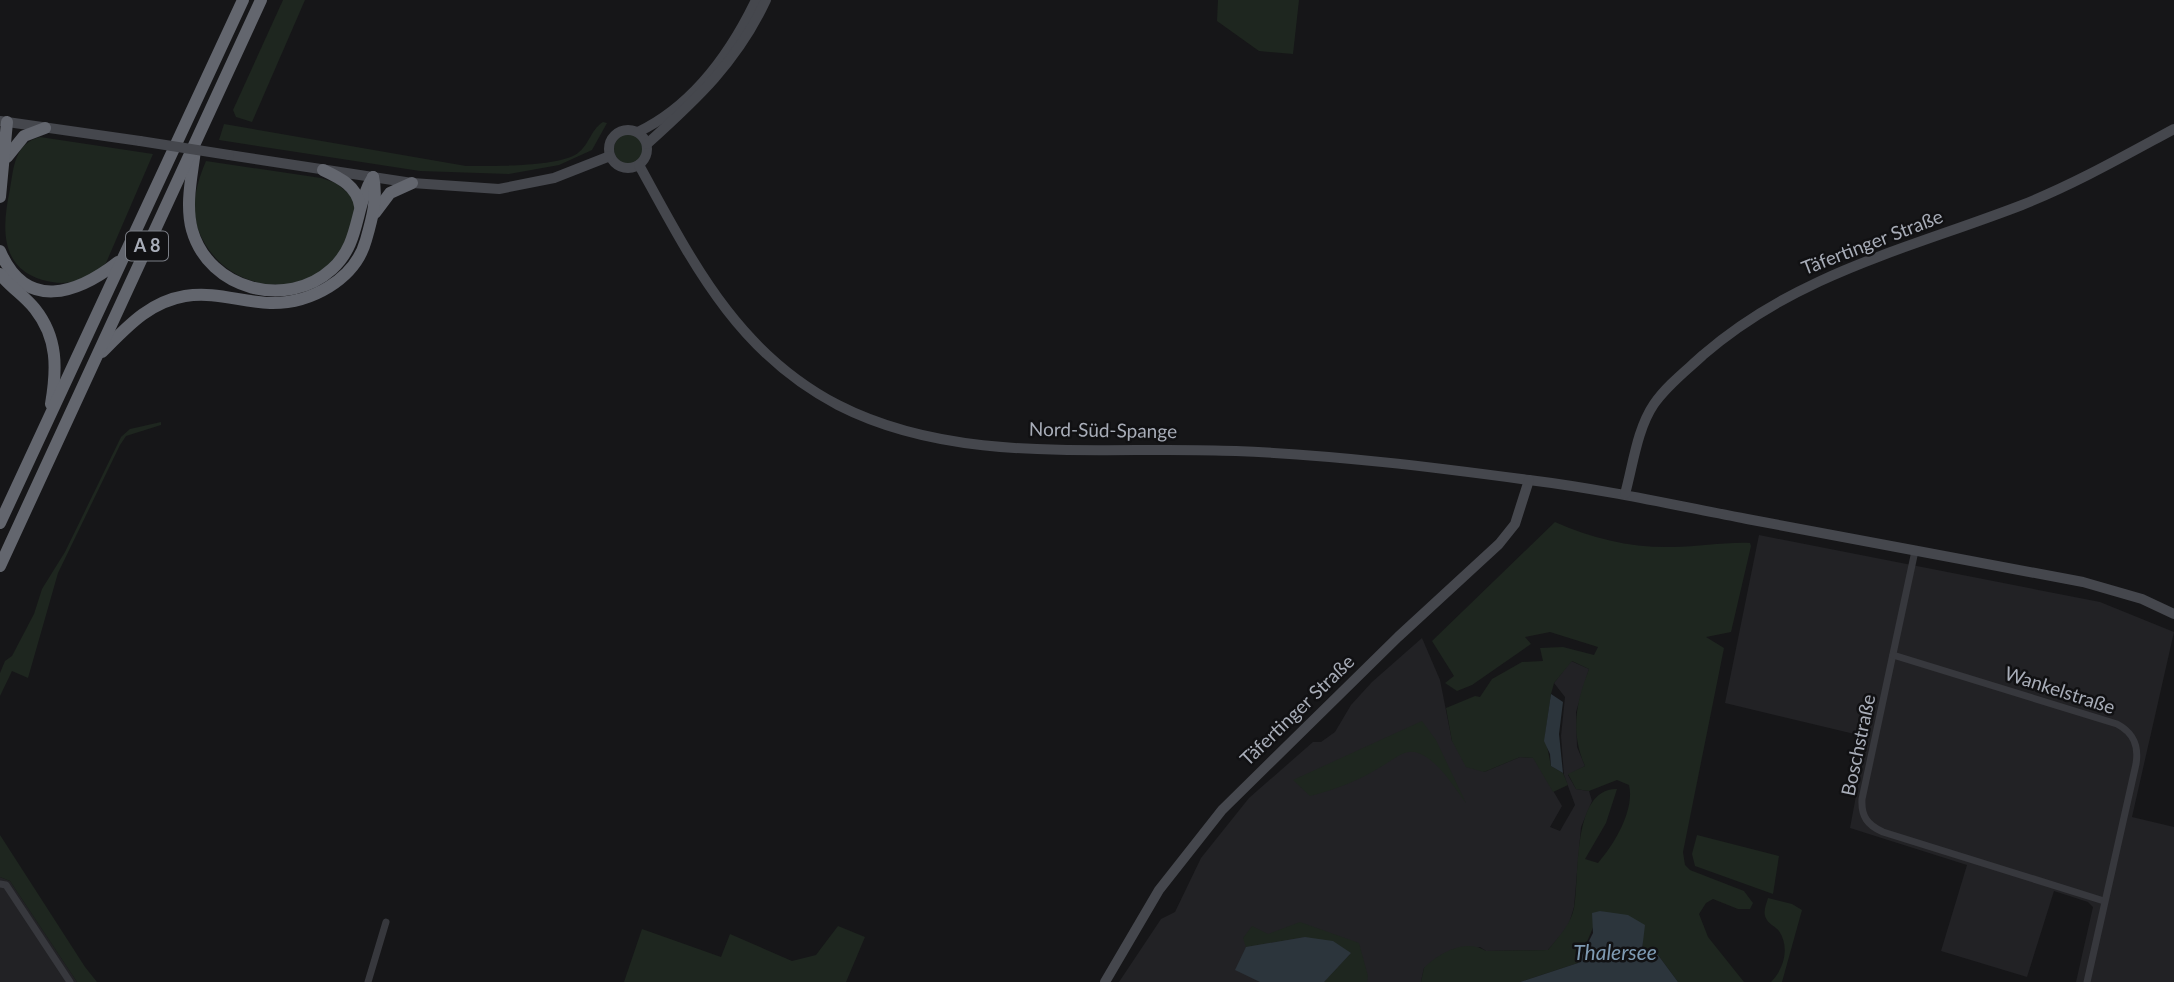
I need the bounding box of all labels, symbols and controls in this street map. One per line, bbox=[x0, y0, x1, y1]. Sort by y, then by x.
street label: Täfertinger Straße bbox=[1798, 204, 1946, 279]
road number: A 8 bbox=[126, 232, 168, 260]
street label: Nord-Süd-Spange bbox=[1029, 417, 1177, 442]
street label: Täfertinger Straße bbox=[1235, 649, 1358, 770]
street label: Wankelstraße bbox=[2002, 661, 2118, 718]
street label: Boschstraße bbox=[1836, 692, 1879, 798]
water label: Thalersee bbox=[1573, 939, 1657, 964]

